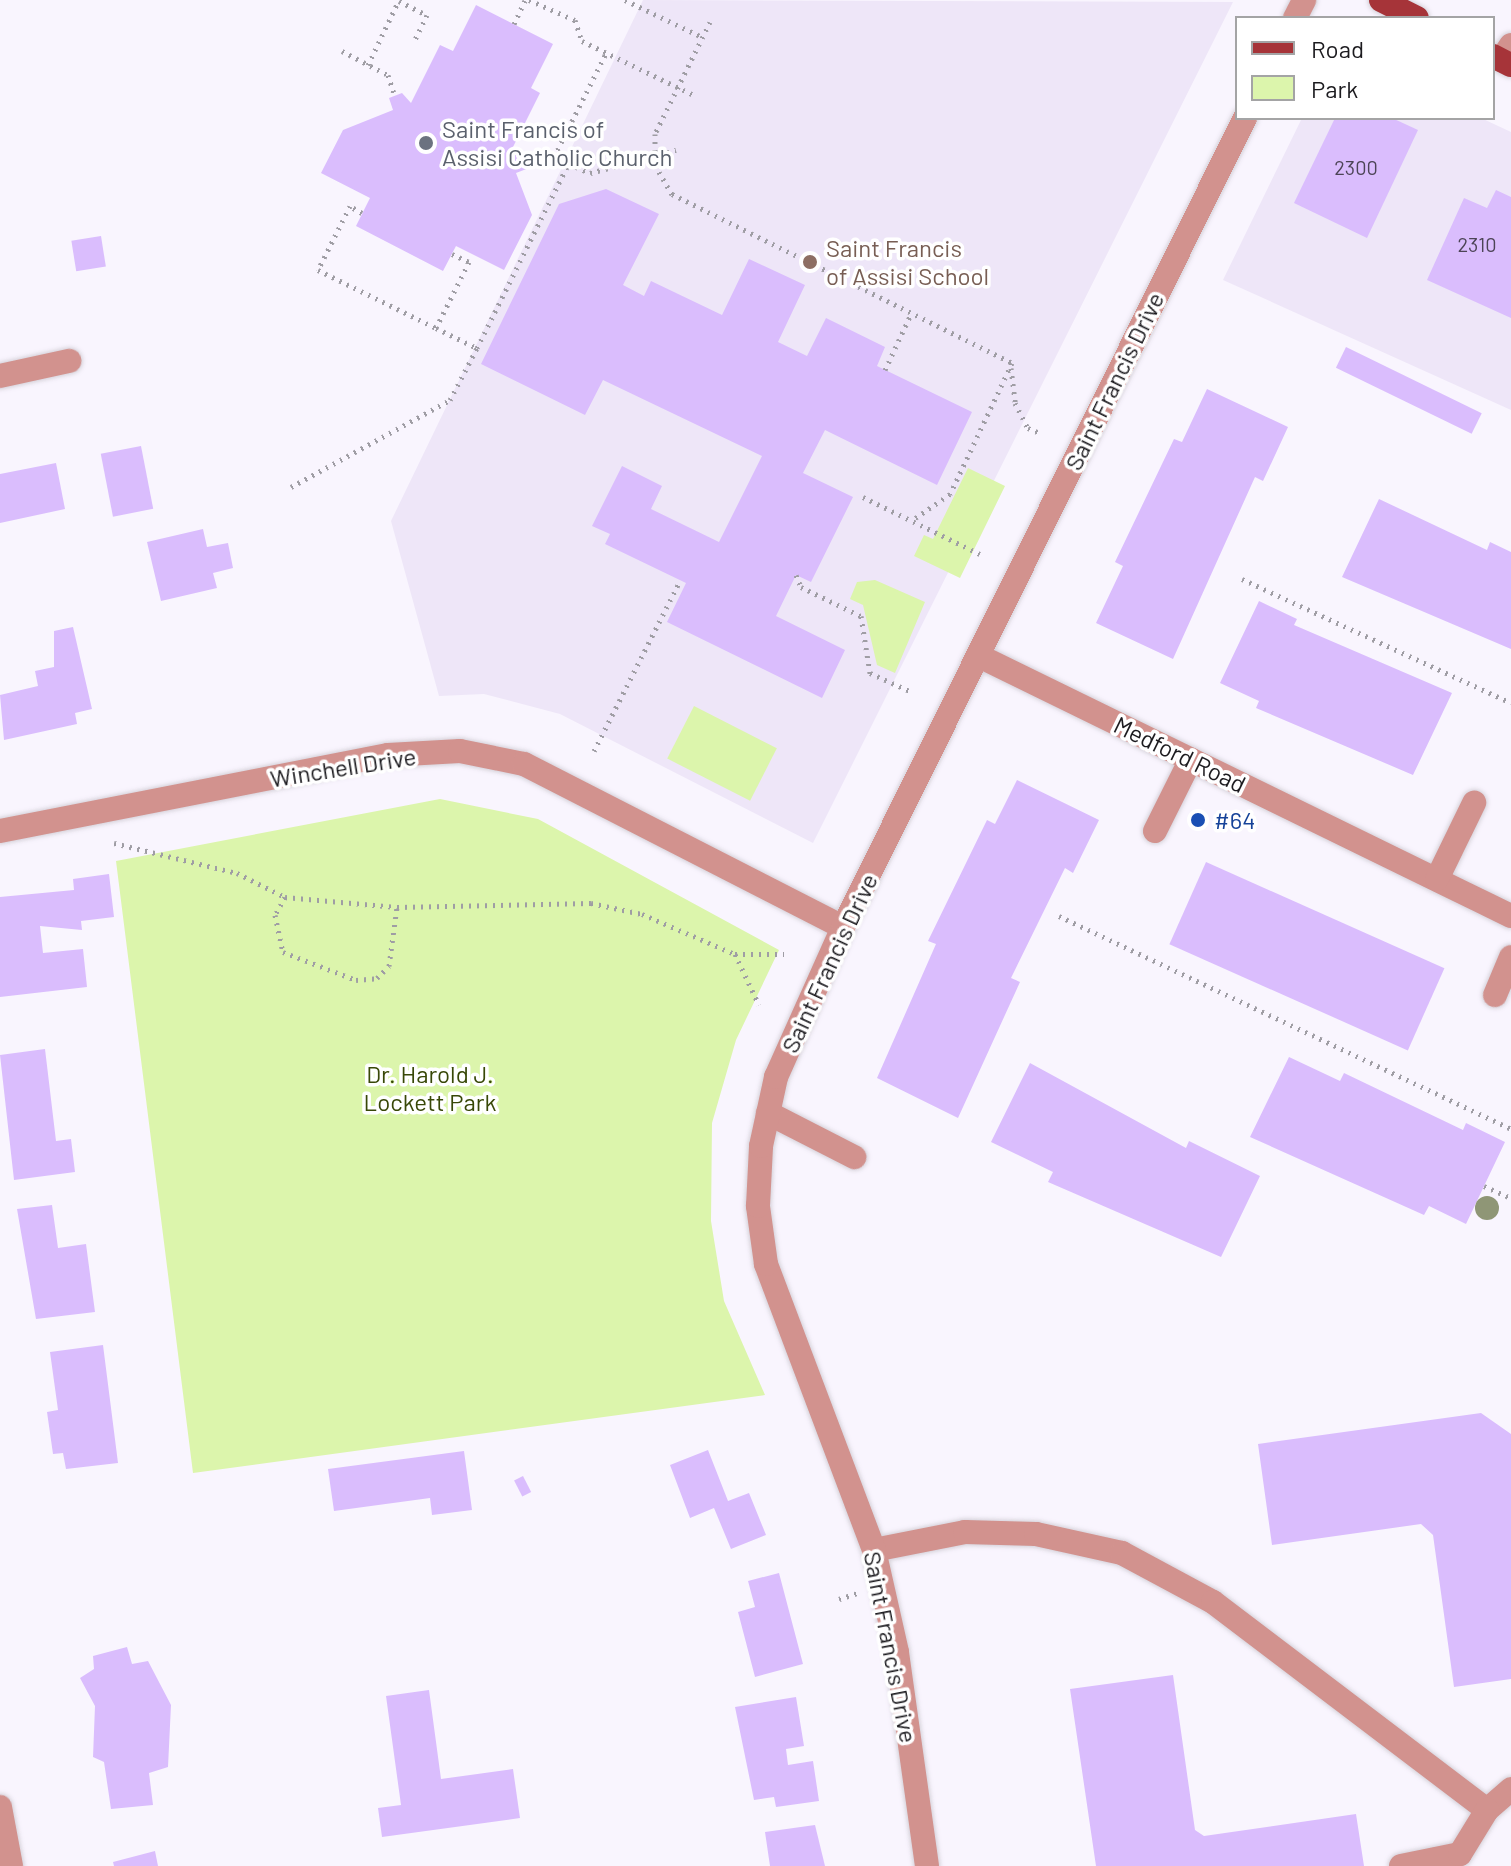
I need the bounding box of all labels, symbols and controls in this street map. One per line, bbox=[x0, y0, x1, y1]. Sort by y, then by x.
legend bbox=[1235, 16, 1495, 120]
text: Road bbox=[1311, 34, 1364, 63]
text: Park bbox=[1311, 74, 1358, 103]
place label: Saint Francis of Assisi Catholic Church bbox=[442, 115, 672, 171]
marker: Saint Francis of Assisi Catholic Church bbox=[417, 134, 435, 152]
house number: 2300 bbox=[1334, 155, 1378, 179]
house number: 2310 bbox=[1457, 232, 1497, 256]
place label: Saint Francis of Assisi School bbox=[826, 234, 989, 290]
marker: Saint Francis of Assisi School bbox=[801, 253, 819, 271]
street label: Saint Francis Drive bbox=[1058, 287, 1170, 475]
street label: Medford Road bbox=[1109, 710, 1251, 798]
street label: Winchell Drive bbox=[268, 741, 418, 793]
place label: #64 bbox=[1214, 806, 1255, 834]
marker: #64 bbox=[1189, 811, 1207, 829]
street label: Saint Francis Drive bbox=[775, 869, 883, 1057]
park label: Dr. Harold J. Lockett Park bbox=[364, 1060, 496, 1116]
street label: Saint Francis Drive bbox=[858, 1549, 924, 1745]

